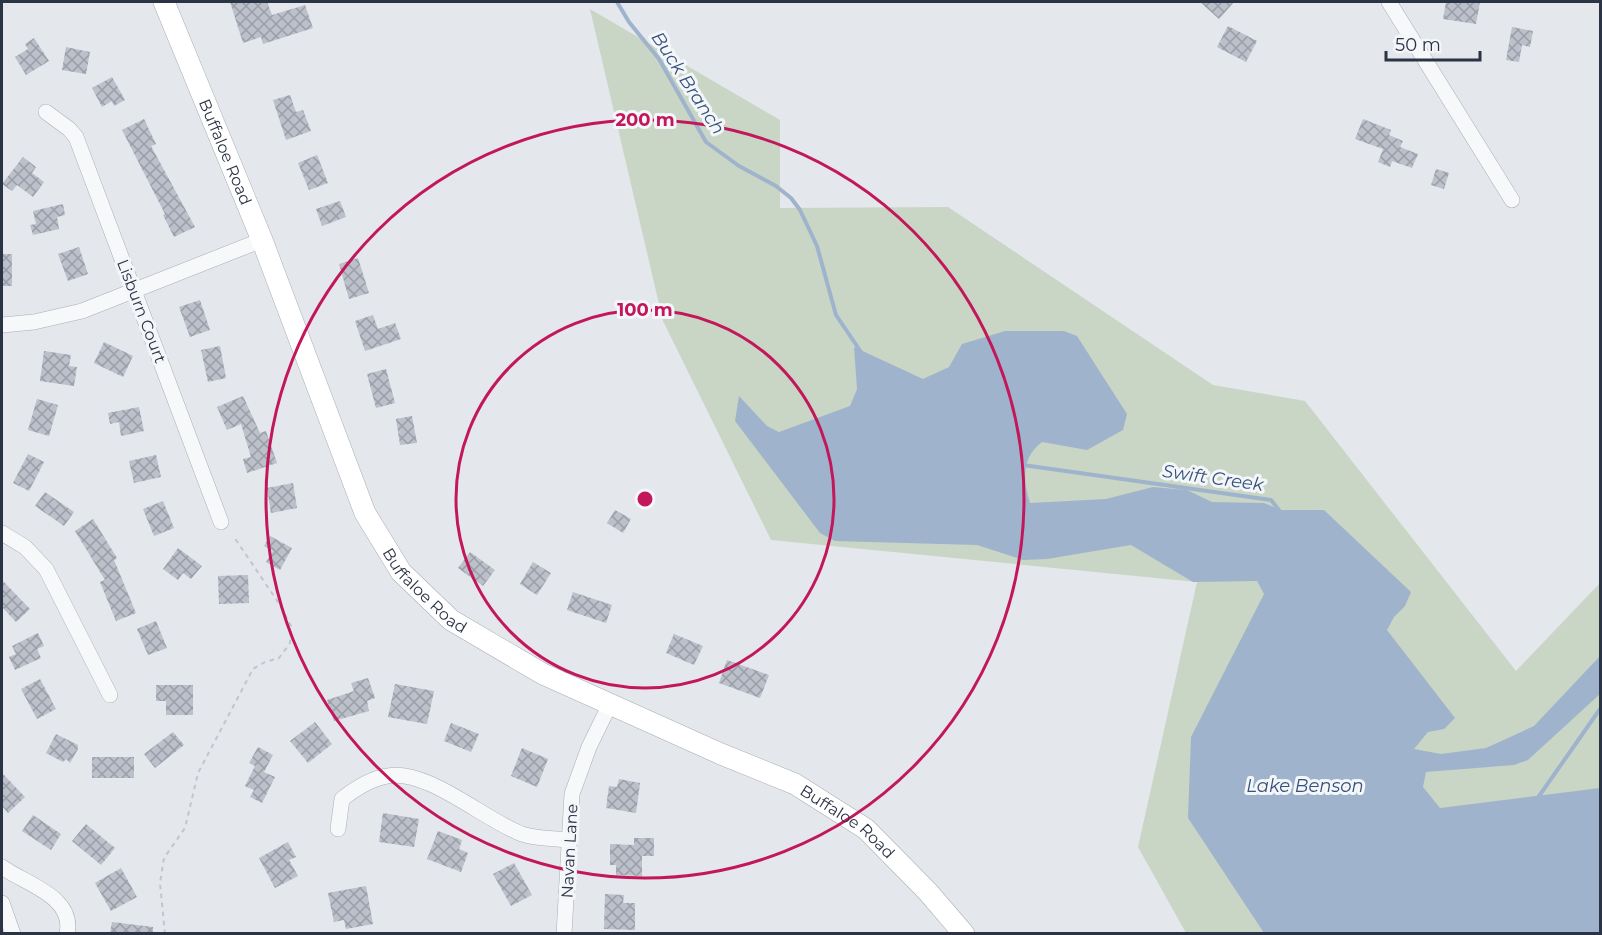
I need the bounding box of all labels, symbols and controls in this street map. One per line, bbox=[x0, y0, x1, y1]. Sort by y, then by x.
scale bar bbox=[1386, 24, 1480, 62]
water label: Buck Branch bbox=[647, 27, 729, 139]
text: 50 m bbox=[1395, 34, 1441, 56]
street label: Buffaloe Road bbox=[195, 96, 256, 208]
text: 200 m bbox=[615, 109, 675, 131]
street label: Lisburn Court bbox=[113, 257, 170, 366]
text: 100 m bbox=[617, 299, 673, 321]
water label: Swift Creek bbox=[1161, 460, 1266, 496]
centre of rings bbox=[635, 489, 655, 509]
street label: Buffaloe Road bbox=[378, 544, 470, 637]
water label: Lake Benson bbox=[1246, 775, 1364, 797]
street label: Buffaloe Road bbox=[797, 781, 899, 863]
street label: Navan Lane bbox=[558, 803, 581, 899]

